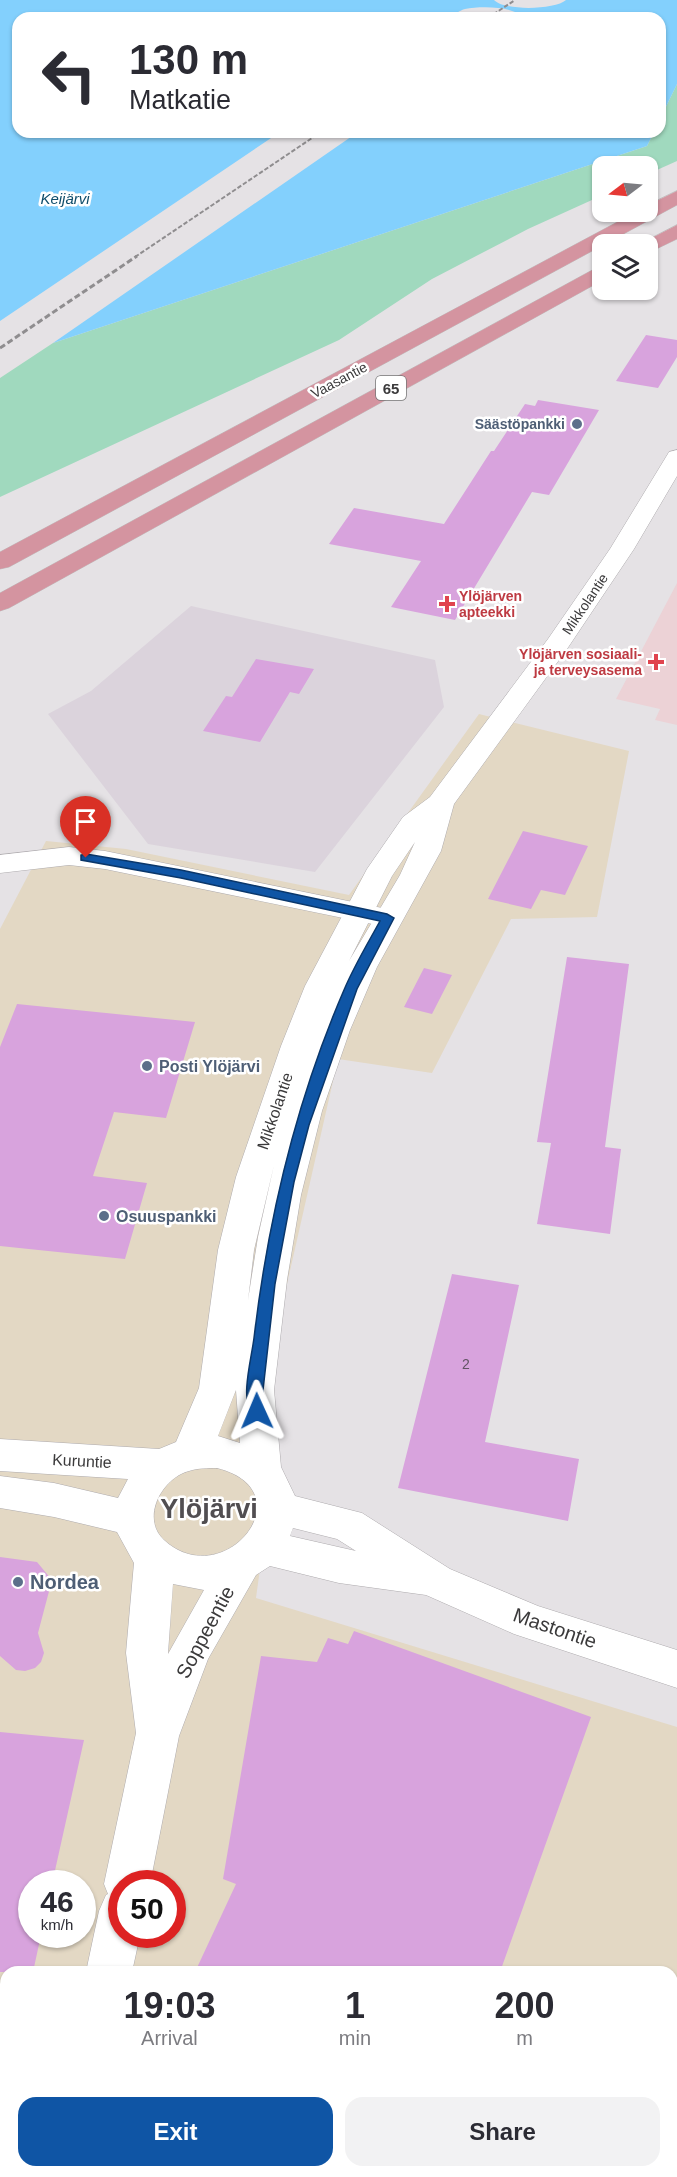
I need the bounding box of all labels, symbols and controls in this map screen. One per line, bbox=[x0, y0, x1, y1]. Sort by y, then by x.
icon: left bbox=[30, 36, 108, 114]
text: 130 m bbox=[129, 36, 248, 83]
text: Matkatie bbox=[129, 85, 231, 115]
north arrow bbox=[592, 156, 658, 222]
map controls bbox=[592, 156, 658, 300]
water label: Keijärvi bbox=[40, 190, 90, 207]
button: layers bbox=[592, 234, 658, 300]
street label: Vaasantie bbox=[308, 358, 370, 401]
road number: 65 bbox=[376, 376, 406, 400]
place label: Säästöpankki bbox=[475, 416, 565, 432]
marker: Säästöpankki bbox=[570, 417, 584, 431]
street label: Mikkolantie bbox=[559, 570, 611, 638]
place label: Ylöjärven apteekki bbox=[459, 588, 522, 620]
marker: Ylöjärven apteekki bbox=[440, 597, 454, 611]
place label: Ylöjärven sosiaali- ja terveysasema bbox=[519, 646, 642, 678]
marker: Ylöjärven sosiaali- ja terveysasema bbox=[647, 653, 665, 671]
pin bbox=[60, 796, 111, 858]
icon: arrive bbox=[69, 805, 102, 838]
place label: Posti Ylöjärvi bbox=[159, 1058, 260, 1075]
marker: Posti Ylöjärvi bbox=[140, 1059, 154, 1073]
street label: Mikkolantie bbox=[254, 1070, 296, 1152]
place label: Osuuspankki bbox=[116, 1208, 216, 1225]
marker: Osuuspankki bbox=[97, 1209, 111, 1223]
house number: 2 bbox=[462, 1356, 470, 1372]
position arrow bbox=[225, 1379, 289, 1443]
street label: Kuruntie bbox=[52, 1451, 112, 1471]
district label: Ylöjärvi bbox=[160, 1494, 258, 1524]
place label: Nordea bbox=[30, 1571, 100, 1593]
marker: Nordea bbox=[11, 1575, 25, 1589]
street label: Soppeentie bbox=[172, 1582, 238, 1682]
street label: Mastontie bbox=[510, 1603, 600, 1653]
speed limit sign: 50 bbox=[108, 1870, 186, 1948]
text: 46 bbox=[40, 1885, 74, 1918]
text: km/h bbox=[41, 1916, 73, 1933]
text: 19:03 bbox=[123, 1985, 215, 2026]
text: 1 bbox=[345, 1985, 365, 2026]
text: 200 bbox=[494, 1985, 555, 2026]
text: Arrival bbox=[141, 2027, 198, 2049]
text: min bbox=[339, 2027, 371, 2049]
text: m bbox=[516, 2027, 533, 2049]
button: Exit bbox=[18, 2097, 333, 2166]
button: Share bbox=[345, 2097, 660, 2166]

